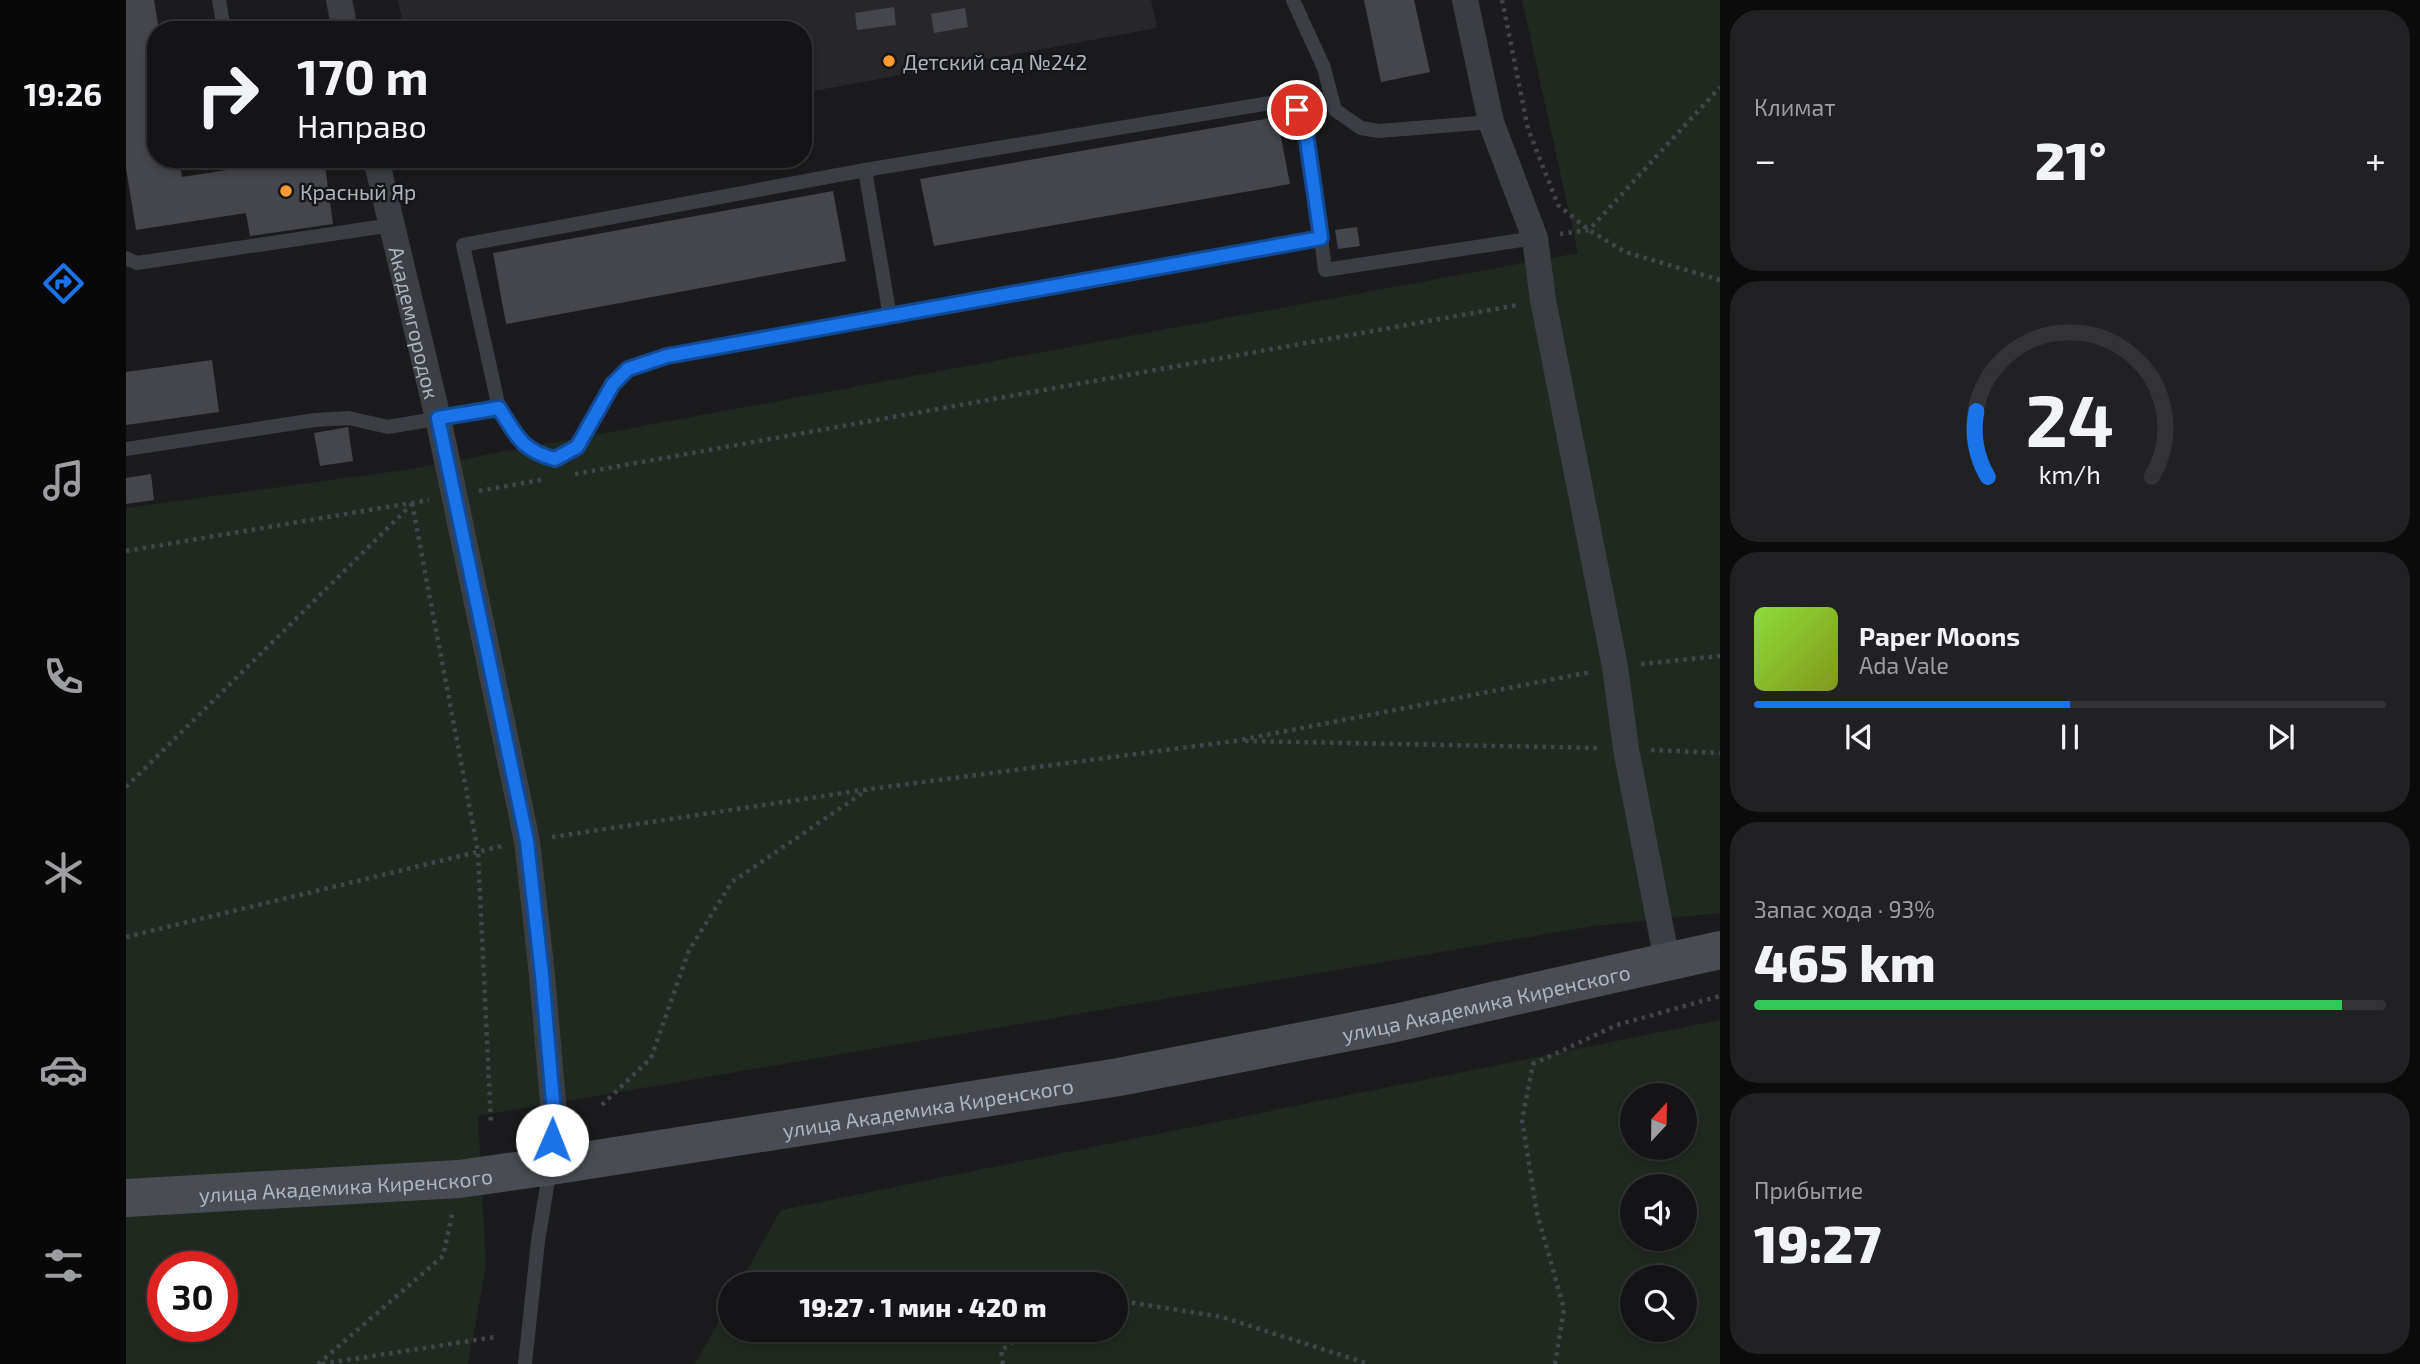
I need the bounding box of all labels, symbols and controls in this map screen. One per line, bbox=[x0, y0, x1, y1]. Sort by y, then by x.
text: 170 m bbox=[297, 46, 429, 105]
icon: right bbox=[182, 49, 273, 140]
place label: Детский сад №242 bbox=[903, 49, 1087, 74]
marker: Детский сад №242 bbox=[881, 53, 897, 69]
text: 19:26 bbox=[24, 74, 102, 112]
pin bbox=[1267, 80, 1327, 140]
icon: arrive bbox=[1278, 91, 1316, 129]
text: Климат bbox=[1754, 93, 1835, 121]
text: Направо bbox=[297, 106, 427, 144]
text: 21° bbox=[2035, 128, 2106, 190]
text: − bbox=[1754, 136, 1776, 182]
text: + bbox=[2365, 136, 2386, 182]
place label: Красный Яр bbox=[300, 179, 416, 204]
marker: Красный Яр bbox=[278, 183, 294, 199]
street label: Академгородок bbox=[385, 244, 445, 401]
icon: directions bbox=[39, 259, 88, 308]
text: 24 bbox=[2026, 375, 2114, 463]
icon: music bbox=[39, 456, 88, 505]
text: km/h bbox=[2039, 459, 2101, 489]
text: Paper Moons bbox=[1859, 620, 2020, 651]
text: Ada Vale bbox=[1859, 651, 1949, 679]
icon: phone bbox=[39, 652, 88, 701]
icon: previous bbox=[1840, 718, 1878, 756]
icon: pause bbox=[2051, 718, 2089, 756]
icon: next bbox=[2262, 718, 2300, 756]
icon: climate bbox=[39, 848, 88, 897]
text: Запас хода · 93% bbox=[1754, 895, 1935, 923]
text: 465 km bbox=[1754, 930, 1936, 992]
street label: улица Академика Киренского bbox=[1340, 958, 1632, 1047]
icon: car bbox=[39, 1045, 88, 1094]
street label: улица Академика Киренского bbox=[781, 1072, 1075, 1143]
north arrow bbox=[1620, 1083, 1698, 1160]
map controls bbox=[1620, 1083, 1697, 1342]
position arrow bbox=[515, 1103, 589, 1177]
street label: улица Академика Киренского bbox=[198, 1162, 494, 1207]
button: sound bbox=[1620, 1174, 1697, 1251]
text: Прибытие bbox=[1754, 1176, 1863, 1204]
text: 19:27 bbox=[1754, 1211, 1881, 1273]
icon: filters bbox=[39, 1241, 88, 1290]
speed limit sign: 30 bbox=[147, 1251, 238, 1342]
button: search bbox=[1620, 1265, 1697, 1342]
text: 19:27 · 1 мин · 420 m bbox=[799, 1291, 1047, 1322]

